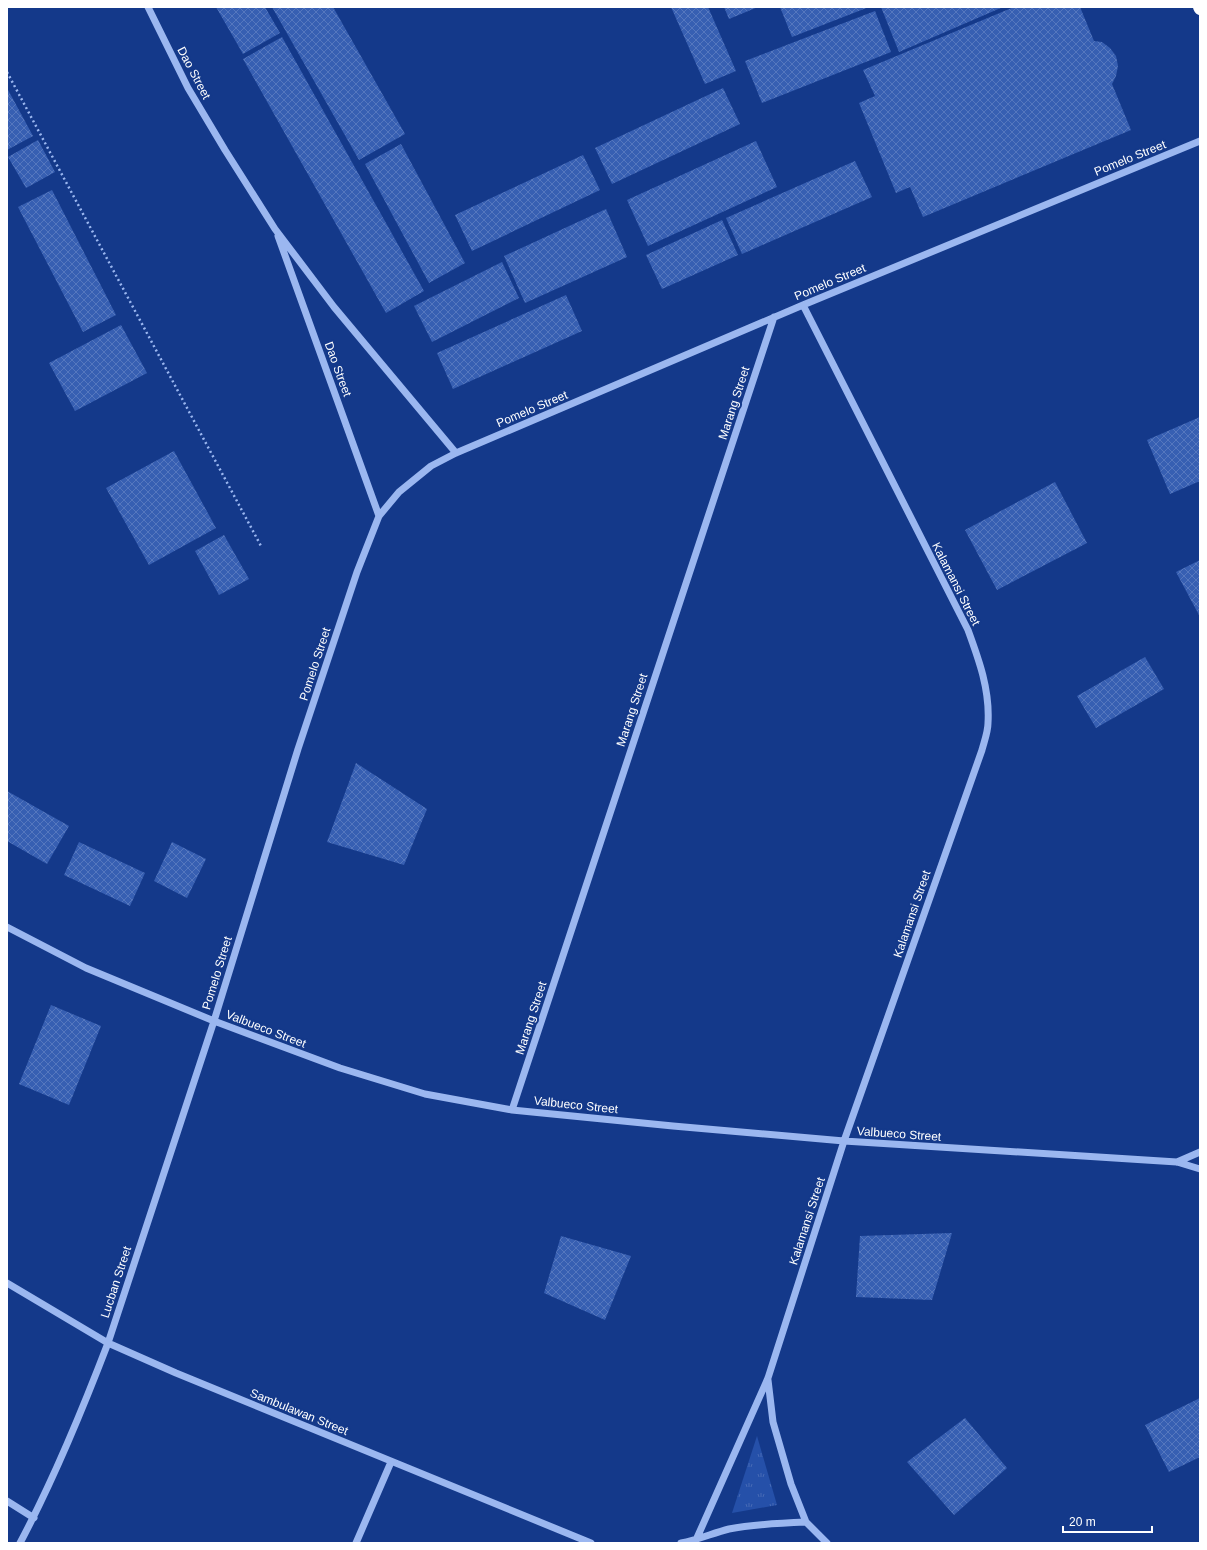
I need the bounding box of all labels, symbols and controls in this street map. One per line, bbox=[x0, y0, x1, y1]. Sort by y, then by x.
street label: Dao Street bbox=[174, 44, 214, 102]
street label: Pomelo Street bbox=[1092, 137, 1168, 179]
street label: Pomelo Street bbox=[792, 260, 868, 303]
street label: Dao Street bbox=[322, 340, 355, 399]
street label: Marang Street bbox=[716, 364, 753, 441]
street label: Pomelo Street bbox=[494, 387, 570, 430]
street label: Kalamansi Street bbox=[929, 540, 983, 628]
street label: Pomelo Street bbox=[297, 625, 334, 702]
street label: Marang Street bbox=[614, 671, 651, 748]
street label: Kalamansi Street bbox=[891, 868, 934, 959]
street label: Pomelo Street bbox=[199, 934, 235, 1011]
street label: Marang Street bbox=[513, 979, 550, 1056]
street label: Valbueco Street bbox=[224, 1007, 309, 1051]
street label: Valbueco Street bbox=[533, 1094, 619, 1116]
street label: Valbueco Street bbox=[856, 1124, 942, 1144]
street label: Kalamansi Street bbox=[786, 1175, 828, 1267]
street label: Lucban Street bbox=[98, 1244, 134, 1320]
street label: Sambulawan Street bbox=[248, 1386, 351, 1438]
scale bar bbox=[1063, 1508, 1152, 1534]
text: 20 m bbox=[1069, 1515, 1096, 1529]

